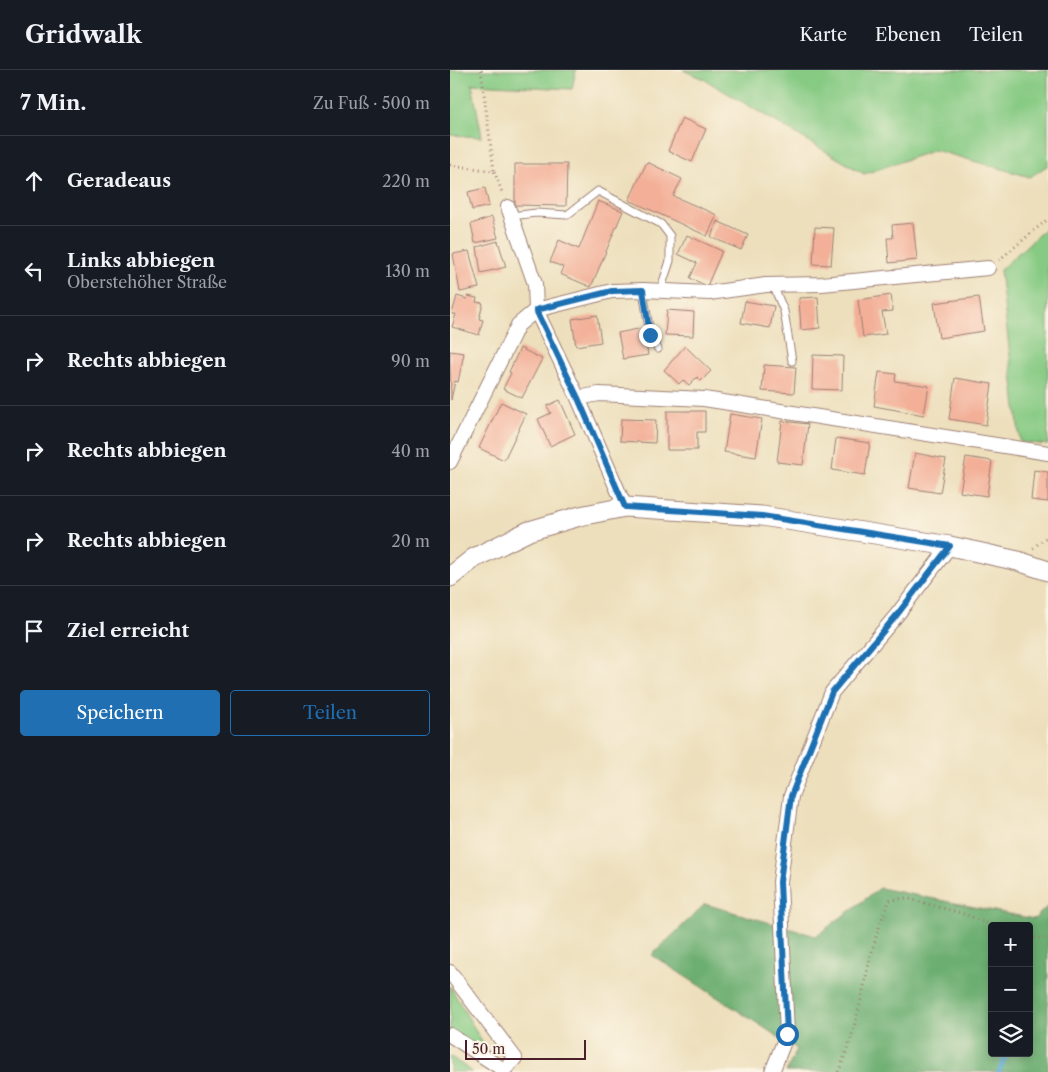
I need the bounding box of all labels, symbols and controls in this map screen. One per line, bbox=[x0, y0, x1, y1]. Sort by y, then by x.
text: Gridwalk bbox=[25, 20, 142, 49]
text: Karte bbox=[799, 24, 847, 46]
text: Ebenen bbox=[875, 24, 941, 46]
text: Teilen bbox=[969, 24, 1023, 46]
text: 7 Min. bbox=[20, 90, 86, 115]
text: Zu Fuß · 500 m bbox=[313, 93, 430, 113]
icon: ahead bbox=[20, 167, 48, 195]
text: Geradeaus bbox=[67, 169, 171, 192]
text: 220 m bbox=[382, 171, 430, 191]
text: Links abbiegen bbox=[67, 249, 215, 272]
icon: left bbox=[20, 257, 48, 285]
text: 130 m bbox=[385, 261, 430, 281]
text: Oberstehöher Straße bbox=[67, 272, 227, 292]
route end bbox=[639, 324, 662, 347]
icon: right bbox=[20, 347, 48, 375]
text: Rechts abbiegen bbox=[67, 349, 227, 372]
text: 90 m bbox=[391, 351, 430, 371]
icon: right bbox=[20, 437, 48, 465]
text: Rechts abbiegen bbox=[67, 439, 227, 462]
text: 40 m bbox=[391, 441, 430, 461]
icon: right bbox=[20, 527, 48, 555]
text: Rechts abbiegen bbox=[67, 529, 227, 552]
text: 20 m bbox=[391, 531, 430, 551]
icon: arrive bbox=[20, 617, 48, 645]
text: Ziel erreicht bbox=[67, 619, 189, 642]
button: Speichern bbox=[20, 690, 220, 736]
button: Teilen bbox=[230, 690, 430, 736]
map controls bbox=[988, 922, 1033, 1057]
button: + bbox=[988, 922, 1033, 967]
button: − bbox=[988, 967, 1033, 1012]
button: layers bbox=[988, 1012, 1033, 1057]
route start bbox=[776, 1023, 799, 1046]
scale bar bbox=[465, 1037, 586, 1060]
text: 50 m bbox=[472, 1040, 505, 1058]

